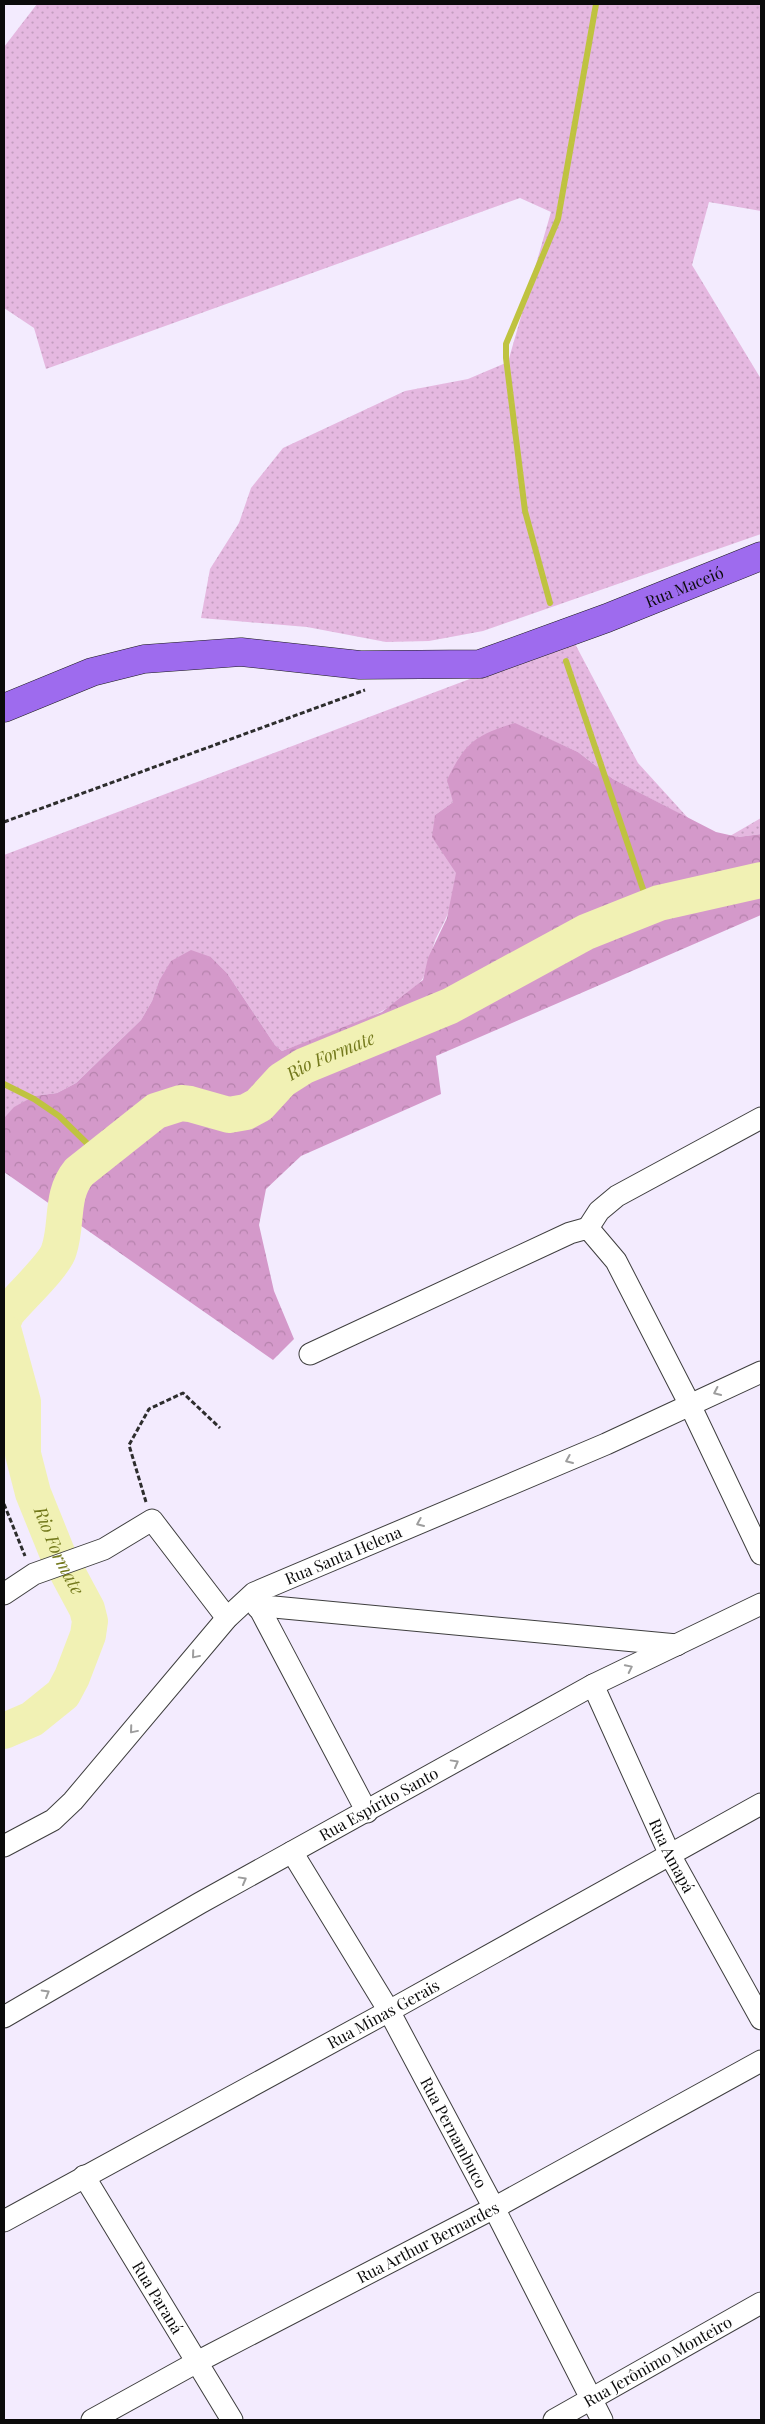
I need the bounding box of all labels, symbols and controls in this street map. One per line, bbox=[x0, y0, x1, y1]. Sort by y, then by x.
street label: Rua Maceió bbox=[642, 561, 727, 612]
water label: Rio Formate bbox=[280, 1025, 379, 1086]
one-way arrow bbox=[713, 1386, 722, 1397]
one-way arrow bbox=[565, 1454, 574, 1464]
water label: Rio Formate bbox=[28, 1502, 90, 1599]
one-way arrow bbox=[416, 1517, 424, 1527]
street label: Rua Santa Helena bbox=[281, 1521, 405, 1589]
one-way arrow bbox=[192, 1649, 201, 1658]
one-way arrow bbox=[624, 1664, 633, 1674]
one-way arrow bbox=[130, 1724, 138, 1733]
one-way arrow bbox=[450, 1759, 459, 1769]
street label: Rua Espírito Santo bbox=[315, 1762, 442, 1845]
street label: Rua Amapá bbox=[645, 1815, 700, 1896]
one-way arrow bbox=[237, 1876, 246, 1886]
street label: Rua Minas Gerais bbox=[323, 1974, 443, 2053]
one-way arrow bbox=[40, 1989, 49, 1999]
street label: Rua Pernambuco bbox=[416, 2073, 492, 2192]
street label: Rua Arthur Bernardes bbox=[353, 2196, 502, 2287]
street label: Rua Paraná bbox=[128, 2257, 188, 2337]
street label: Rua Jerônimo Monteiro bbox=[579, 2311, 736, 2411]

